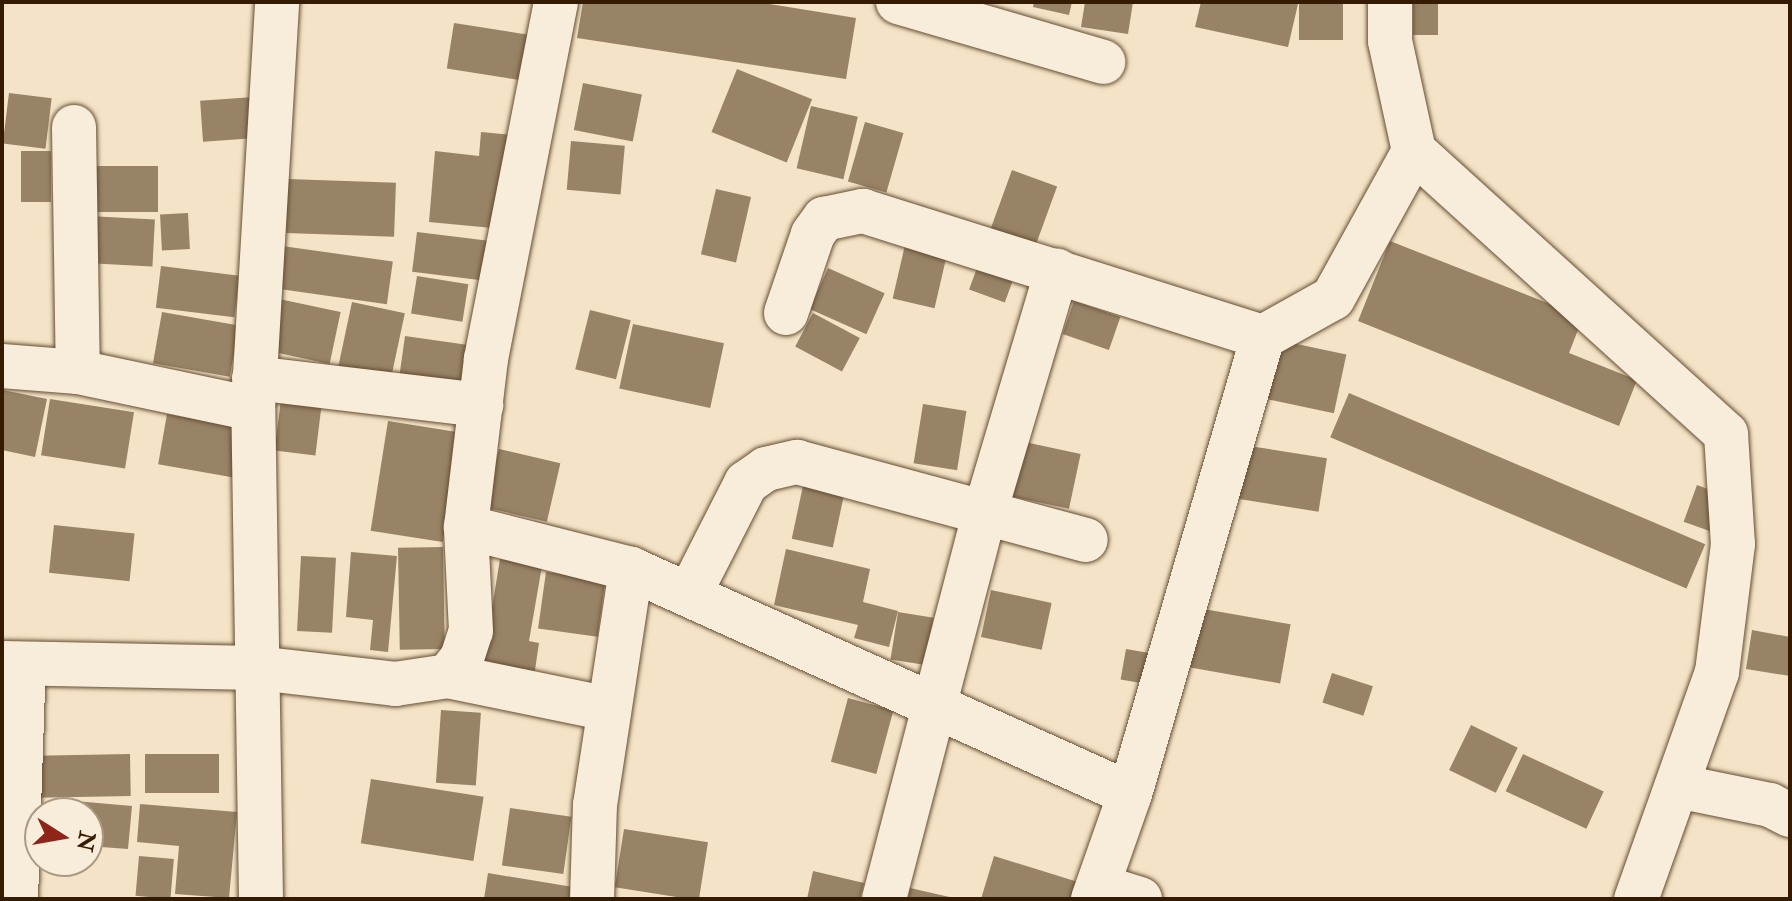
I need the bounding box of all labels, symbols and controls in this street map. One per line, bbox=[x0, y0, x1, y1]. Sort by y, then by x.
north arrow bbox=[24, 797, 104, 877]
text: N bbox=[70, 829, 101, 854]

